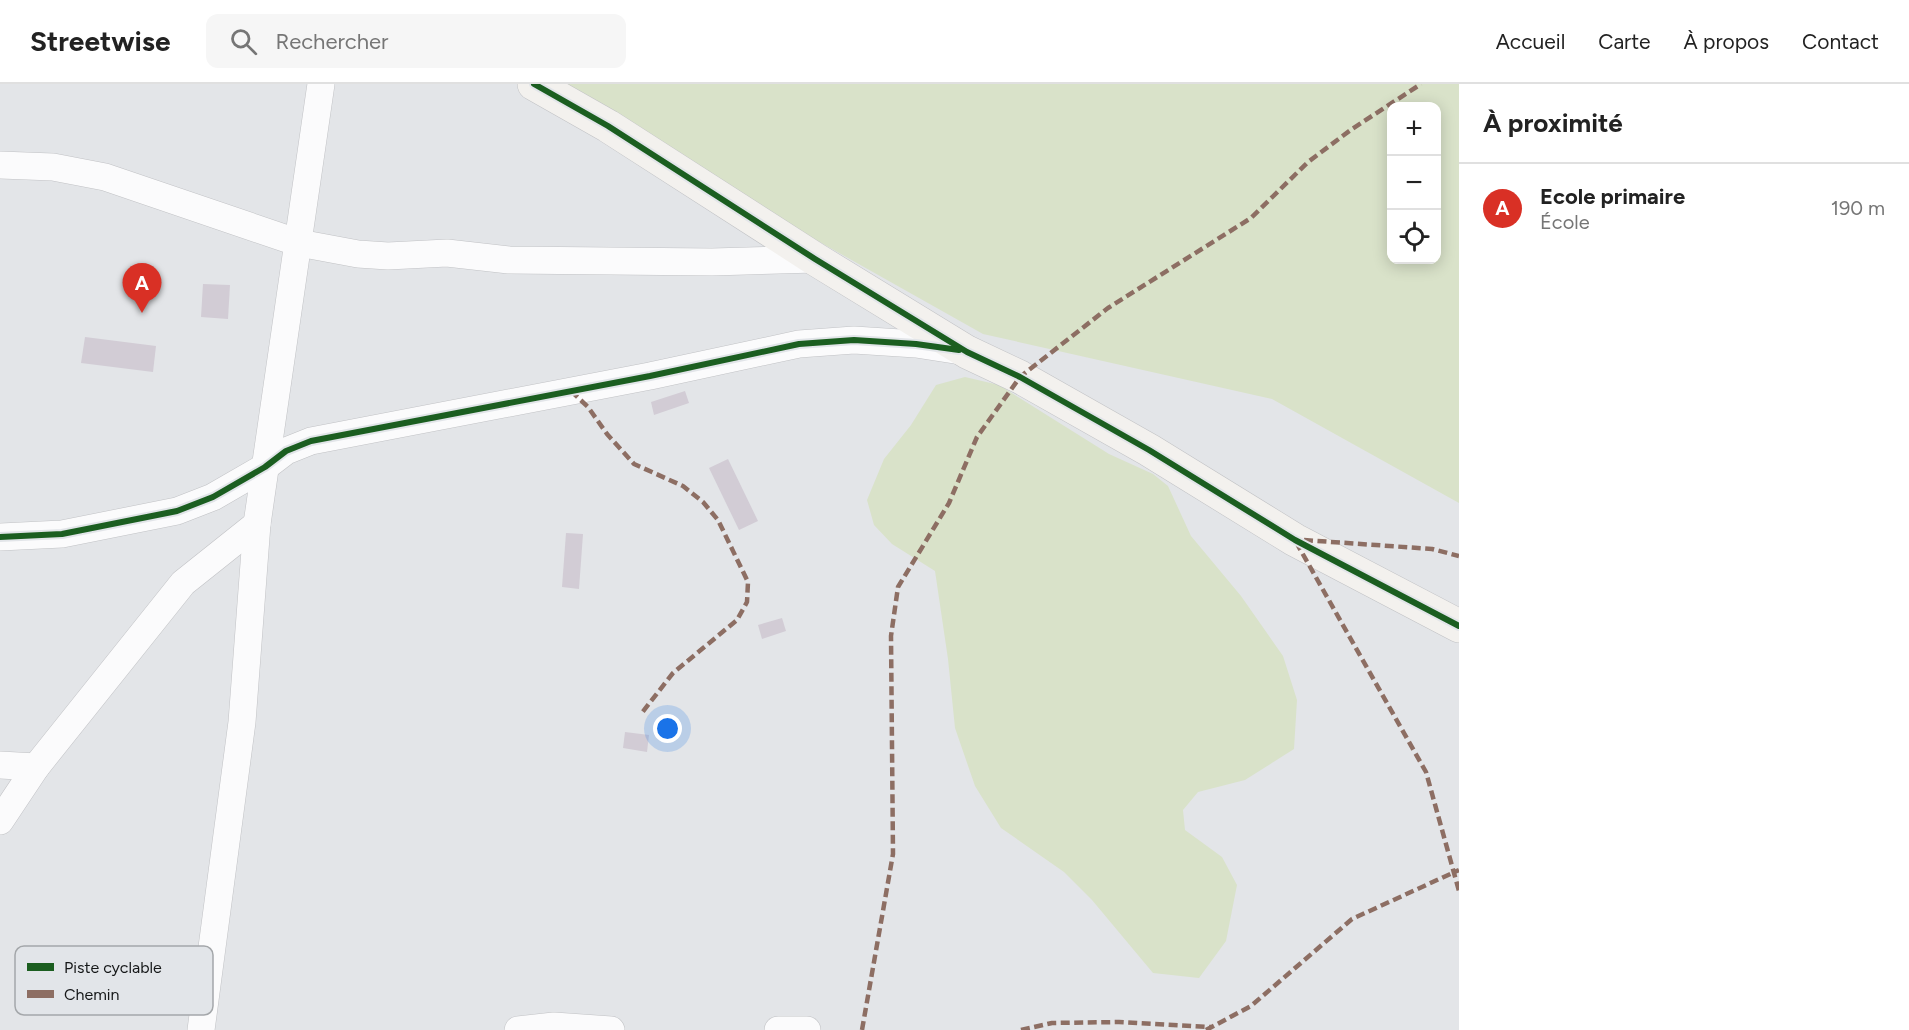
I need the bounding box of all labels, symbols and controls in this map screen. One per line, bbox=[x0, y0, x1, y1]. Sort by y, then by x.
search box bbox=[206, 14, 626, 68]
text: Streetwise bbox=[30, 24, 170, 58]
icon: search bbox=[227, 25, 260, 58]
text: Rechercher bbox=[275, 28, 388, 55]
text: Accueil bbox=[1496, 29, 1565, 54]
text: Carte bbox=[1598, 29, 1651, 54]
text: À propos bbox=[1684, 29, 1769, 54]
text: Contact bbox=[1802, 29, 1879, 54]
map controls bbox=[1387, 102, 1441, 264]
button: + bbox=[1387, 102, 1441, 156]
text: À proximité bbox=[1483, 107, 1623, 139]
button: − bbox=[1387, 156, 1441, 210]
text: Ecole primaire bbox=[1540, 183, 1685, 210]
text: A bbox=[1495, 196, 1510, 220]
text: 190 m bbox=[1831, 196, 1885, 220]
button: locate bbox=[1387, 210, 1441, 264]
text: École bbox=[1540, 210, 1590, 234]
pin: A bbox=[122, 264, 162, 313]
your location bbox=[653, 714, 682, 743]
legend bbox=[15, 946, 213, 1015]
text: Piste cyclable bbox=[64, 958, 162, 977]
text: Chemin bbox=[64, 985, 120, 1004]

